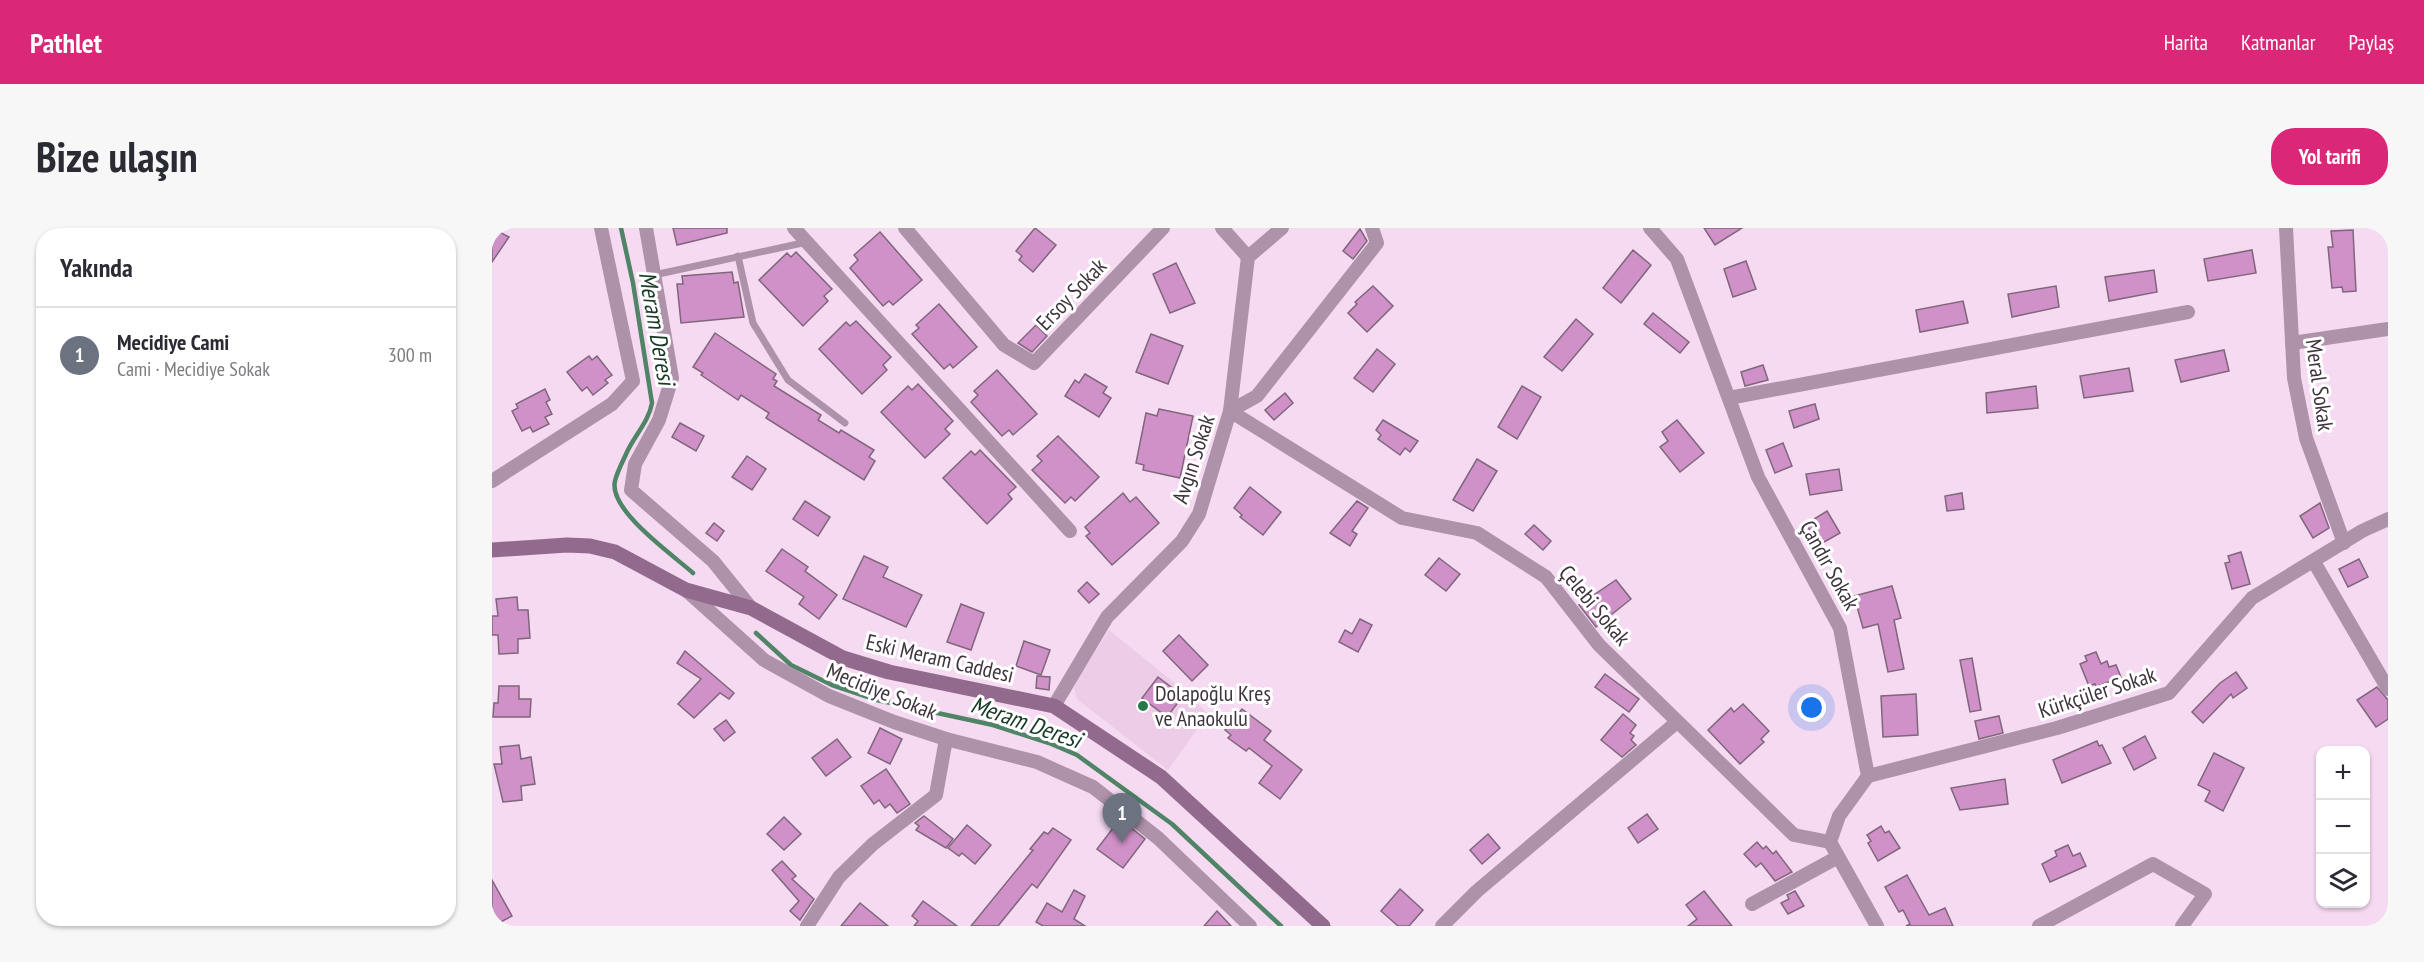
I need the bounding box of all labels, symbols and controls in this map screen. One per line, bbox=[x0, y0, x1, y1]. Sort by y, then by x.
text: Pathlet bbox=[30, 24, 102, 61]
text: Harita bbox=[2164, 29, 2208, 56]
text: Katmanlar bbox=[2241, 29, 2315, 56]
text: Paylaş bbox=[2348, 29, 2394, 56]
button: Yol tarifi bbox=[2271, 128, 2388, 185]
text: Bize ulaşın bbox=[36, 129, 198, 184]
text: Yakında bbox=[60, 251, 133, 284]
street label: Ersoy Sokak bbox=[1030, 252, 1112, 336]
water label: Meram Deresi bbox=[632, 269, 683, 390]
text: Mecidiye Cami bbox=[117, 328, 229, 356]
street label: Meral Sokak bbox=[2300, 337, 2340, 433]
text: 1 bbox=[75, 342, 84, 368]
text: 300 m bbox=[388, 342, 432, 368]
text: Cami · Mecidiye Sokak bbox=[117, 356, 270, 382]
street label: Avgın Sokak bbox=[1166, 411, 1221, 507]
street label: Çandır Sokak bbox=[1794, 515, 1866, 615]
street label: Çelebi Sokak bbox=[1553, 559, 1637, 651]
street label: Eski Meram Caddesi bbox=[863, 627, 1017, 689]
street label: Mecidiye Sokak bbox=[823, 656, 942, 726]
street label: Kürkçüler Sokak bbox=[2035, 660, 2160, 724]
place label: Dolapoğlu Kreş ve Anaokulu bbox=[1155, 679, 1271, 732]
water label: Meram Deresi bbox=[967, 689, 1088, 756]
your location bbox=[1797, 693, 1826, 722]
marker: Dolapoğlu Kreş ve Anaokulu bbox=[1136, 699, 1150, 713]
map controls bbox=[2316, 746, 2370, 908]
button: + bbox=[2316, 746, 2370, 800]
pin: 1 bbox=[1102, 794, 1142, 843]
button: − bbox=[2316, 800, 2370, 854]
button: layers bbox=[2316, 854, 2370, 908]

